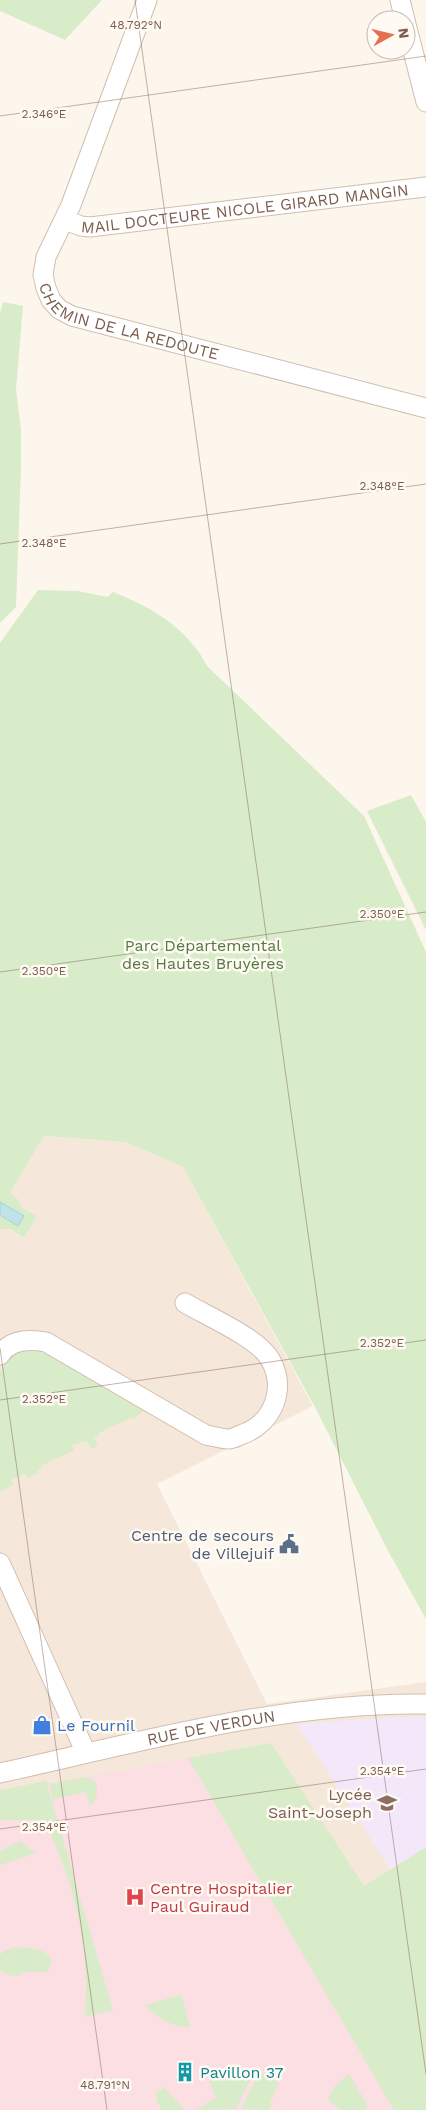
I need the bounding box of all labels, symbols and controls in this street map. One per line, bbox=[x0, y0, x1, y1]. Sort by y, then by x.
north arrow bbox=[366, 10, 416, 60]
text: 48.792°N bbox=[110, 18, 162, 32]
text: N bbox=[395, 27, 413, 39]
text: 2.346°E bbox=[22, 107, 67, 121]
street label: MAIL DOCTEURE NICOLE GIRARD MANGIN bbox=[80, 180, 410, 237]
street label: CHEMIN DE LA REDOUTE bbox=[35, 280, 221, 363]
text: 2.348°E bbox=[359, 479, 405, 493]
text: 2.348°E bbox=[21, 536, 67, 550]
text: 2.350°E bbox=[360, 907, 405, 921]
park label: Parc Départemental des Hautes Bruyères bbox=[122, 936, 284, 973]
text: 2.350°E bbox=[22, 964, 67, 978]
text: 2.352°E bbox=[360, 1336, 405, 1350]
text: 2.352°E bbox=[22, 1392, 67, 1406]
place label: Centre de secours de Villejuif bbox=[131, 1526, 275, 1563]
public building icon: Centre de secours de Villejuif bbox=[278, 1533, 300, 1555]
street label: RUE DE VERDUN bbox=[145, 1706, 276, 1749]
shop icon: Le Fournil bbox=[31, 1714, 53, 1736]
place label: Le Fournil bbox=[57, 1716, 135, 1735]
text: 2.354°E bbox=[360, 1764, 405, 1778]
place label: Lycée Saint-Joseph bbox=[268, 1785, 372, 1822]
school or university icon: Lycée Saint-Joseph bbox=[376, 1792, 398, 1814]
text: 2.354°E bbox=[22, 1820, 67, 1834]
place label: Centre Hospitalier Paul Guiraud bbox=[150, 1879, 293, 1916]
hospital icon: Centre Hospitalier Paul Guiraud bbox=[124, 1886, 146, 1908]
building icon: Pavillon 37 bbox=[174, 2061, 196, 2083]
place label: Pavillon 37 bbox=[200, 2063, 284, 2082]
text: 48.791°N bbox=[80, 2078, 130, 2092]

